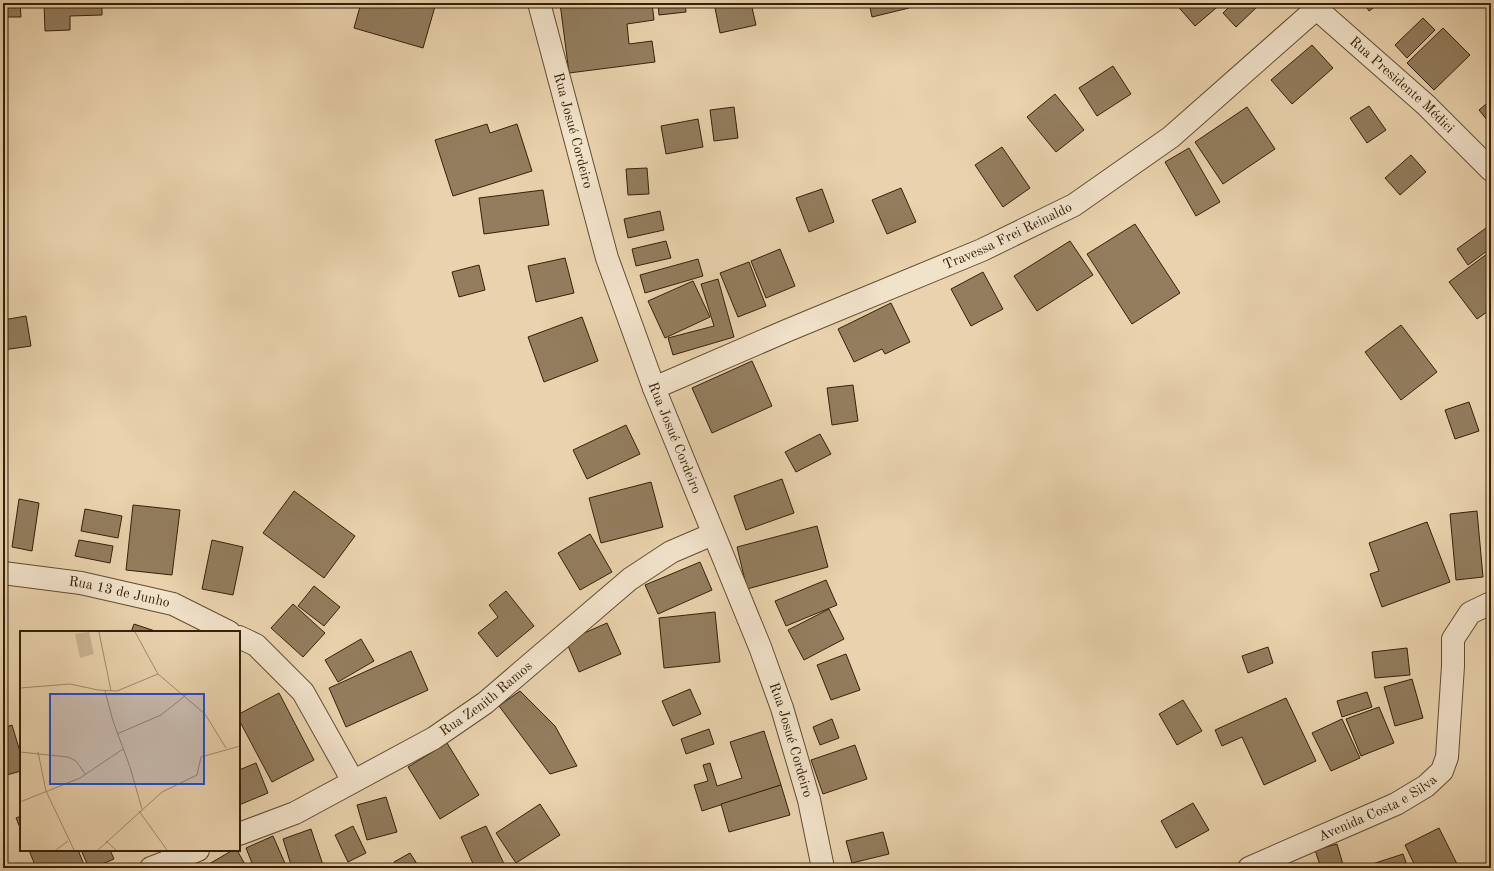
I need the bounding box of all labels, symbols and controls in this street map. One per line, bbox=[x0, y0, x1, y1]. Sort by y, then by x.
street label: Rua Presidente Médici bbox=[1347, 34, 1457, 136]
street label: Rua Josué Cordeiro bbox=[551, 71, 595, 190]
street label: Travessa Frei Reinaldo bbox=[941, 200, 1074, 272]
street label: Rua Josué Cordeiro bbox=[645, 380, 703, 496]
street label: Rua 13 de Junho bbox=[68, 574, 171, 610]
inset map bbox=[20, 631, 240, 851]
street label: Rua Zenith Ramos bbox=[437, 659, 535, 739]
street label: Rua Josué Cordeiro bbox=[766, 681, 815, 799]
street label: Avenida Costa e Silva bbox=[1316, 772, 1440, 844]

